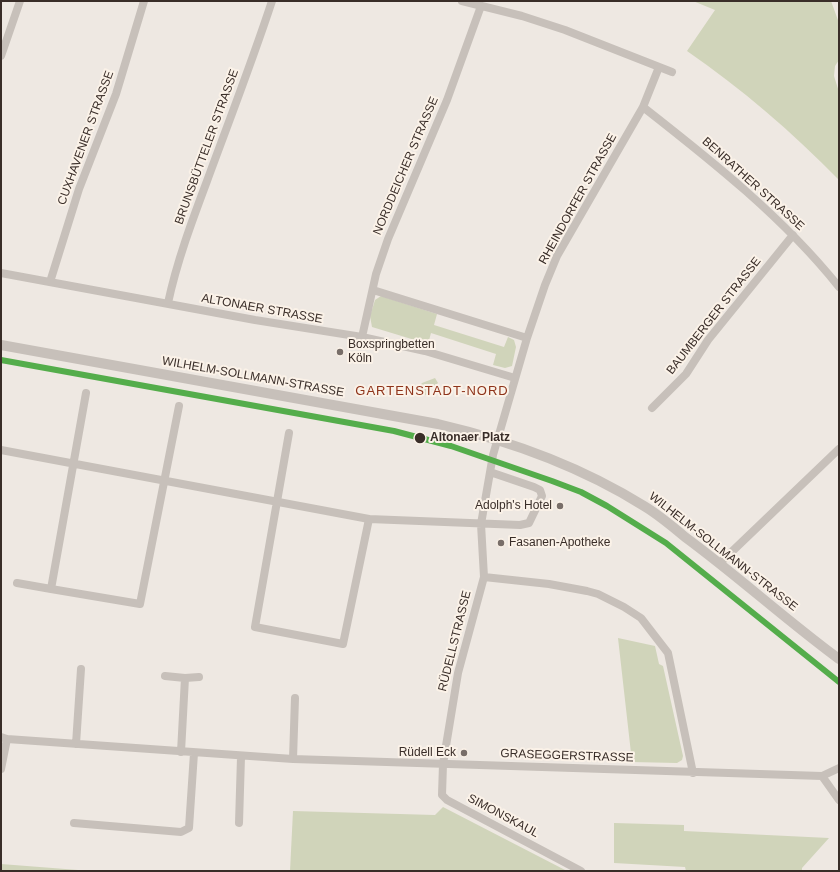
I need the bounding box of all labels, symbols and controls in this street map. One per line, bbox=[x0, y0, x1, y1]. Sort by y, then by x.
street label: BRUNSBÜTTELER STRASSE bbox=[172, 67, 242, 227]
street label: CUXHAVENER STRASSE bbox=[55, 69, 117, 207]
street label: NORDDEICHER STRASSE bbox=[370, 95, 442, 237]
street label: RHEINDORFER STRASSE bbox=[536, 131, 620, 267]
street label: BENRATHER STRASSE bbox=[699, 134, 807, 234]
street label: BAUMBERGER STRASSE bbox=[664, 255, 764, 377]
street label: ALTONAER STRASSE bbox=[200, 291, 324, 327]
place label: Boxspringbetten Köln bbox=[348, 338, 435, 366]
marker: Boxspringbetten Köln bbox=[335, 347, 345, 357]
street label: WILHELM-SOLLMANN-STRASSE bbox=[161, 354, 345, 400]
district label: GARTENSTADT-NORD bbox=[355, 383, 509, 399]
marker: Altonaer Platz bbox=[413, 431, 427, 445]
place label: Altonaer Platz bbox=[430, 431, 510, 445]
street label: WILHELM-SOLLMANN-STRASSE bbox=[646, 489, 800, 615]
place label: Adolph's Hotel bbox=[475, 499, 552, 513]
marker: Adolph's Hotel bbox=[555, 501, 565, 511]
place label: Fasanen-Apotheke bbox=[509, 536, 610, 550]
marker: Fasanen-Apotheke bbox=[496, 538, 506, 548]
street label: RÜDELLSTRASSE bbox=[436, 589, 474, 693]
place label: Rüdell Eck bbox=[399, 746, 456, 760]
street label: GRASEGGERSTRASSE bbox=[500, 746, 634, 766]
marker: Rüdell Eck bbox=[459, 748, 469, 758]
street label: SIMONSKAUL bbox=[465, 791, 541, 841]

